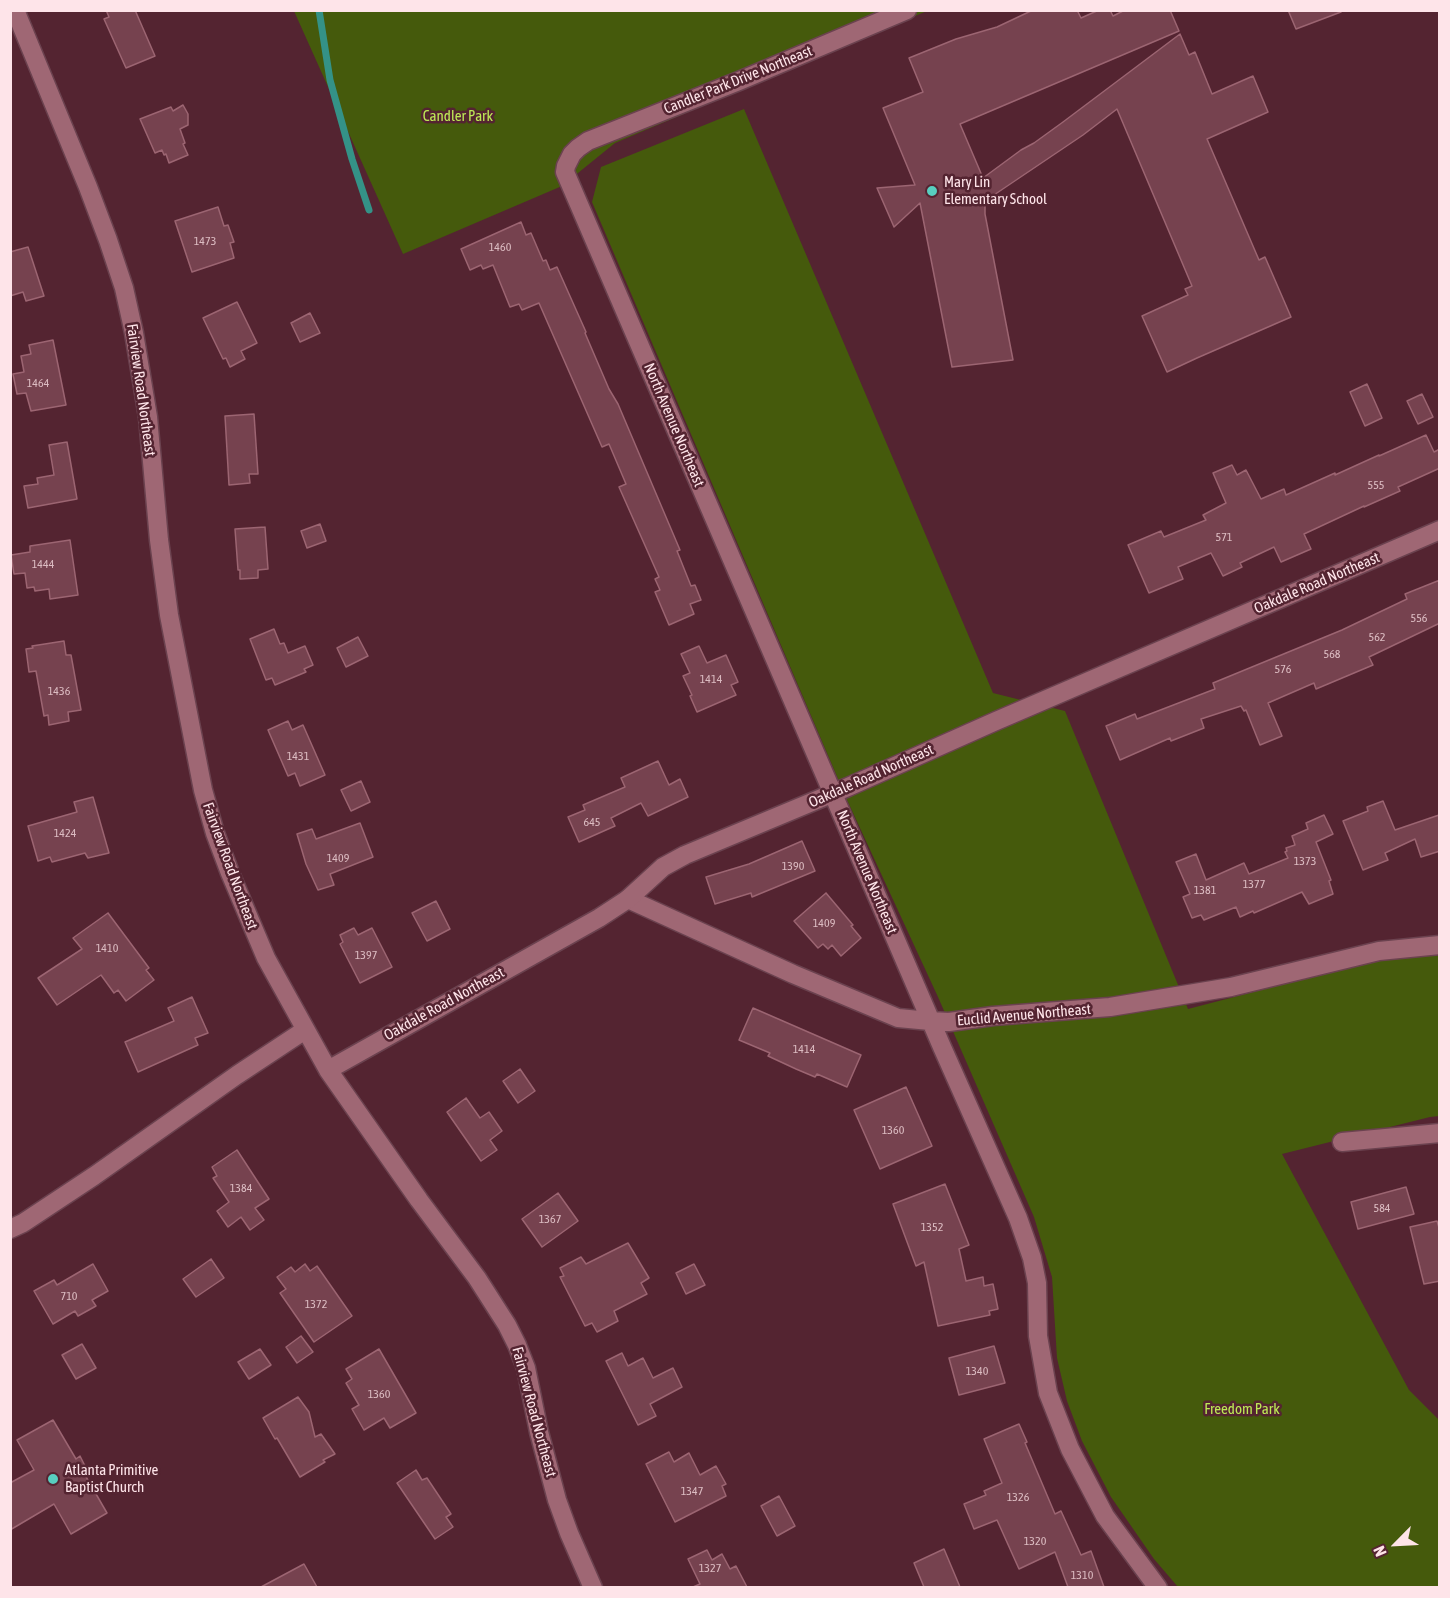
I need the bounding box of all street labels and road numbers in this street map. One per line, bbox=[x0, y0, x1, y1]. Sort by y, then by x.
street label: Candler Park Drive Northeast bbox=[661, 42, 815, 118]
street label: Fairview Road Northeast bbox=[123, 323, 159, 457]
street label: North Avenue Northeast bbox=[640, 360, 708, 490]
street label: Oakdale Road Northeast bbox=[1252, 548, 1382, 618]
street label: Oakdale Road Northeast bbox=[806, 740, 936, 812]
street label: Fairview Road Northeast bbox=[199, 800, 261, 932]
street label: North Avenue Northeast bbox=[833, 807, 901, 937]
street label: Oakdale Road Northeast bbox=[381, 963, 507, 1045]
street label: Euclid Avenue Northeast bbox=[956, 1000, 1092, 1030]
street label: Fairview Road Northeast bbox=[508, 1345, 560, 1479]

